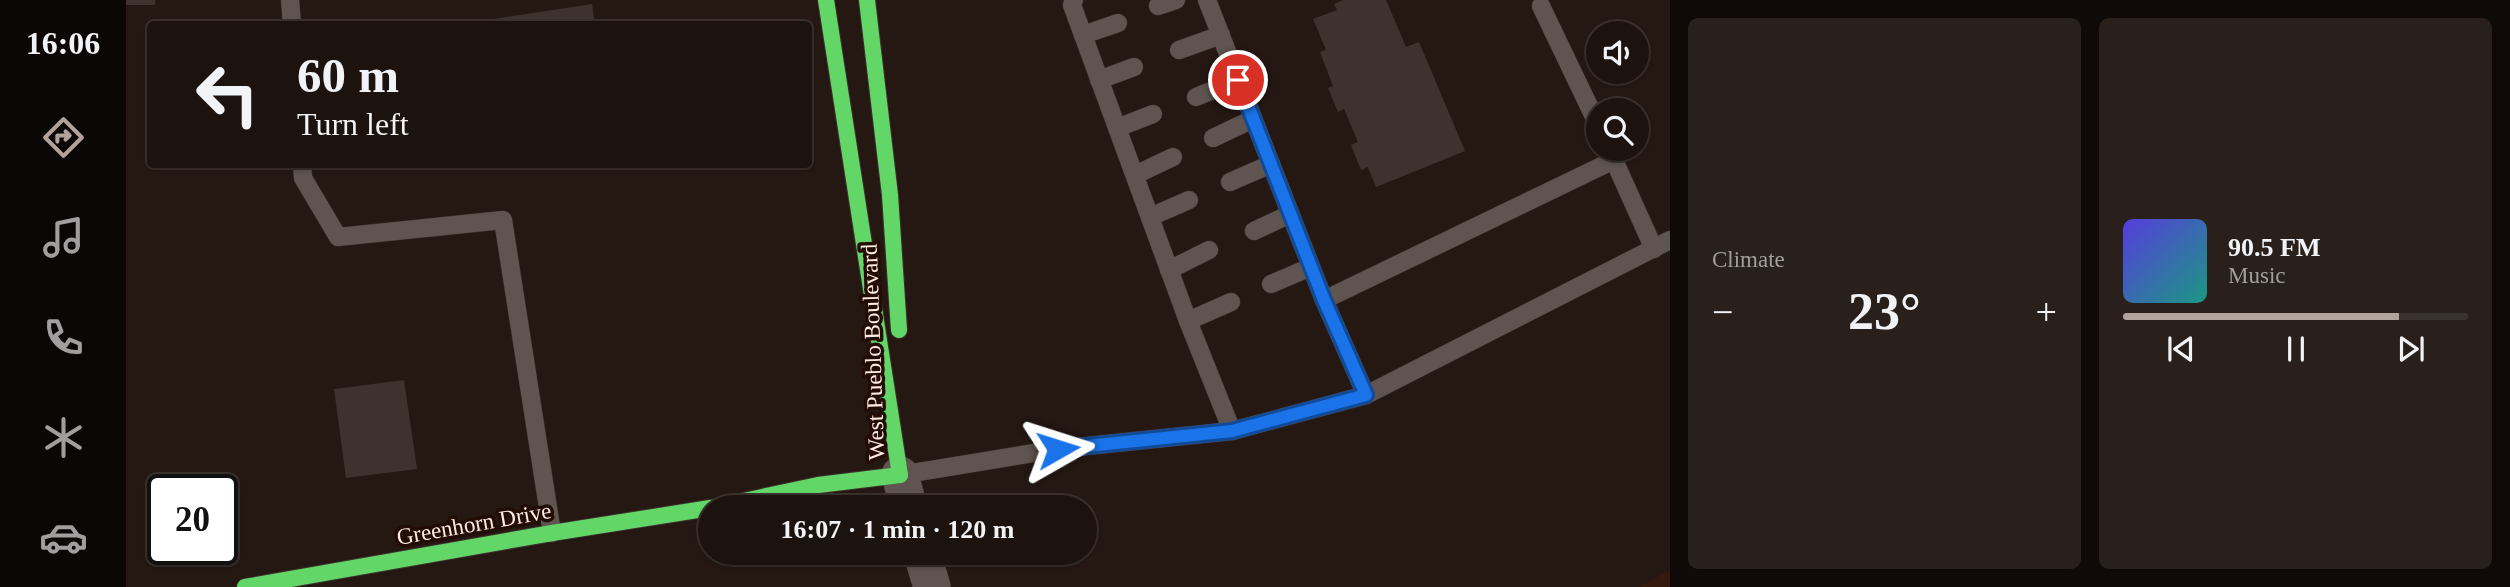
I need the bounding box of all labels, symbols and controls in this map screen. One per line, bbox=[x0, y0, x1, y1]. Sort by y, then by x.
map controls bbox=[1586, 21, 1649, 161]
button: sound bbox=[1586, 21, 1649, 84]
text: 16:06 bbox=[26, 25, 100, 61]
text: 60 m bbox=[297, 48, 399, 103]
icon: left bbox=[182, 49, 273, 140]
pin bbox=[1208, 50, 1268, 110]
icon: arrive bbox=[1219, 61, 1257, 99]
button: search bbox=[1586, 98, 1649, 161]
text: Turn left bbox=[297, 106, 409, 142]
icon: directions bbox=[39, 113, 88, 162]
icon: music bbox=[39, 213, 88, 262]
text: 90.5 FM bbox=[2228, 233, 2320, 262]
street label: West Pueblo Boulevard bbox=[857, 243, 889, 461]
text: Climate bbox=[1712, 247, 1785, 272]
text: Music bbox=[2228, 263, 2286, 288]
text: 23° bbox=[1848, 283, 1921, 340]
text: − bbox=[1712, 291, 1733, 333]
text: + bbox=[2036, 291, 2057, 333]
icon: phone bbox=[39, 313, 88, 362]
icon: previous bbox=[2162, 330, 2200, 368]
icon: pause bbox=[2277, 330, 2315, 368]
icon: next bbox=[2392, 330, 2430, 368]
position arrow bbox=[1021, 412, 1095, 486]
icon: climate bbox=[39, 413, 88, 462]
speed limit sign: 20 bbox=[147, 474, 238, 565]
street label: Greenhorn Drive bbox=[395, 498, 553, 550]
icon: car bbox=[39, 513, 88, 562]
text: 16:07 · 1 min · 120 m bbox=[781, 515, 1015, 544]

